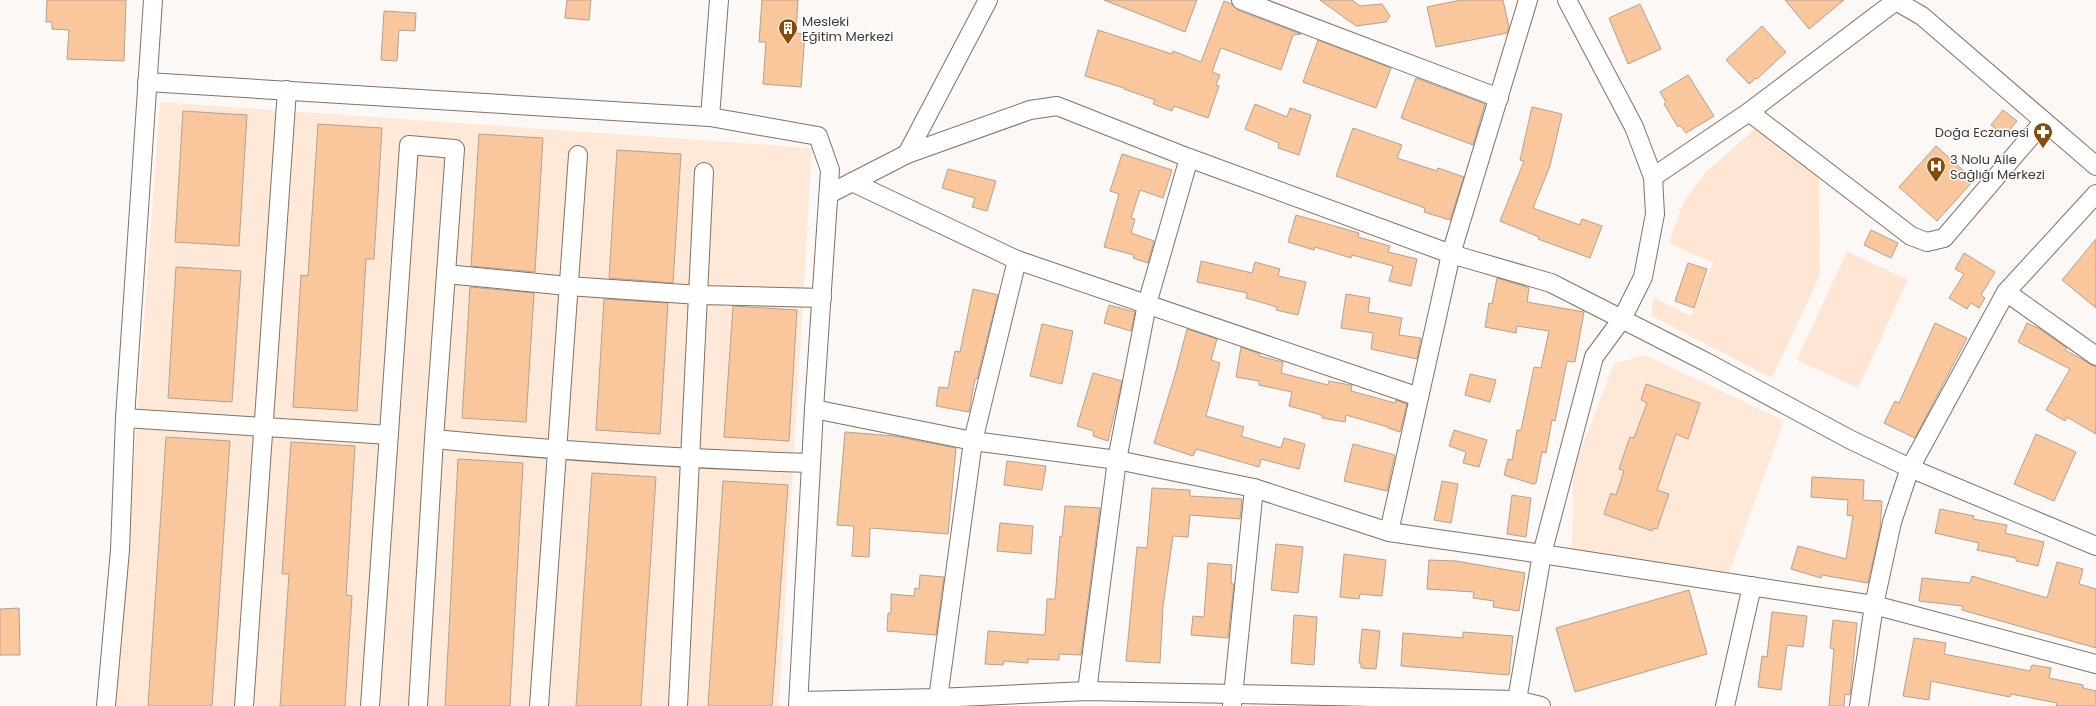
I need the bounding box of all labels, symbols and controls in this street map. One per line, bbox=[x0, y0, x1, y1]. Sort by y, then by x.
place label: Mesleki Eğitim Merkezi bbox=[802, 12, 893, 46]
building icon: Mesleki Eğitim Merkezi bbox=[777, 17, 799, 45]
pharmacy icon: Doğa Eczanesi bbox=[2032, 121, 2054, 149]
place label: Doğa Eczanesi bbox=[1935, 123, 2029, 142]
place label: 3 Nolu Aile Sağlığı Merkezi bbox=[1950, 150, 2045, 184]
hospital icon: 3 Nolu Aile Sağlığı Merkezi bbox=[1925, 155, 1947, 183]

